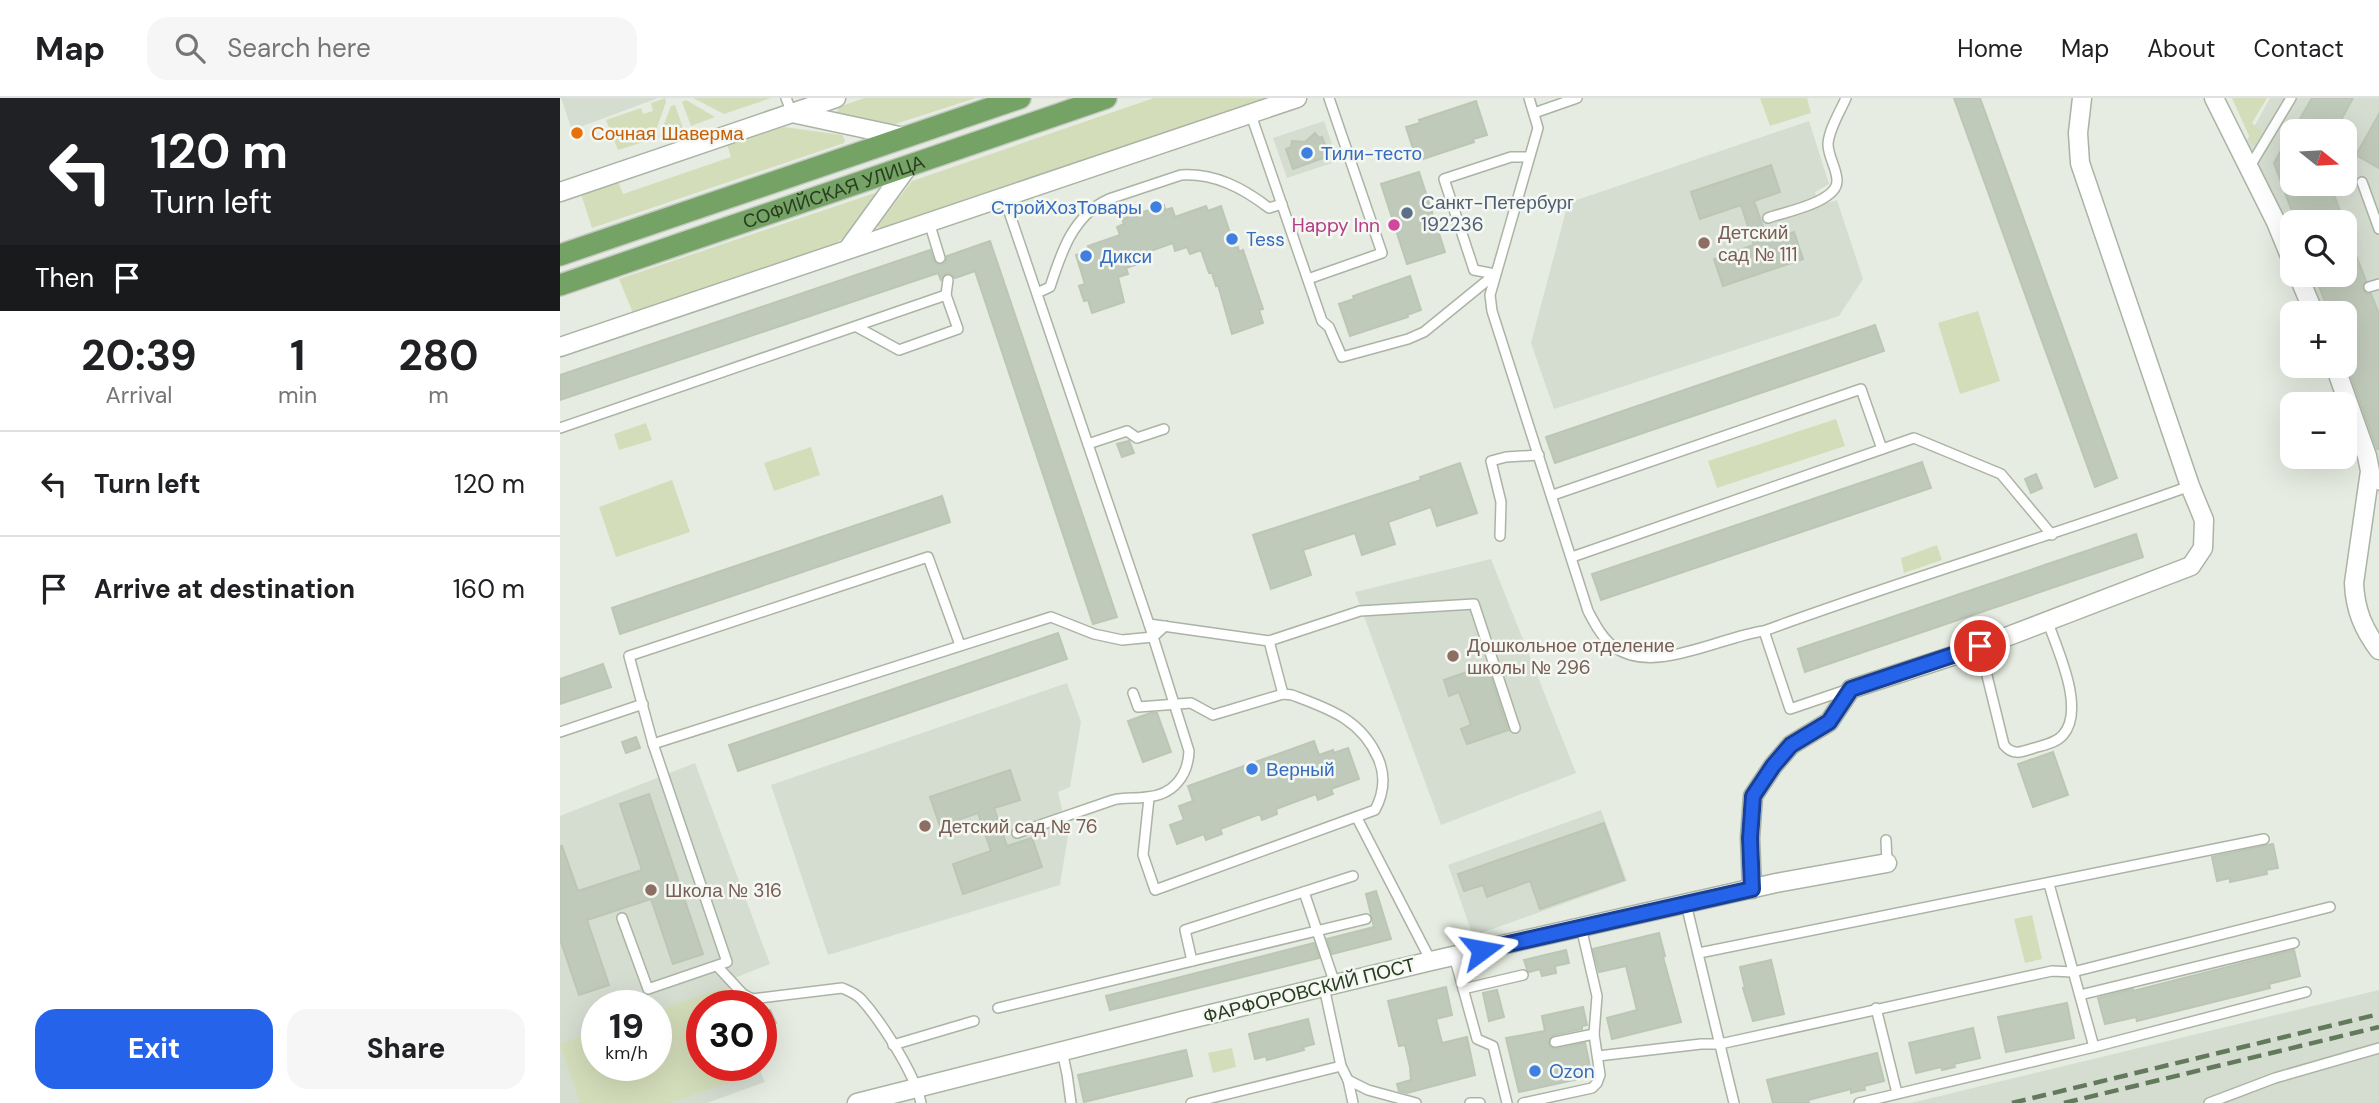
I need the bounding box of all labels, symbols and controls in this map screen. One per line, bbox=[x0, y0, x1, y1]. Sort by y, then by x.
search box bbox=[147, 17, 637, 80]
text: Map bbox=[35, 27, 105, 70]
icon: search bbox=[171, 29, 209, 67]
text: Search here bbox=[227, 31, 371, 65]
text: Home bbox=[1957, 33, 2023, 64]
text: Map bbox=[2061, 33, 2109, 64]
text: About bbox=[2147, 33, 2216, 64]
text: Contact bbox=[2254, 33, 2344, 64]
text: 120 m bbox=[150, 119, 288, 183]
north arrow bbox=[2280, 119, 2357, 196]
map controls bbox=[2280, 119, 2357, 469]
place label: Сочная Шаверма bbox=[591, 121, 744, 146]
marker: Сочная Шаверма bbox=[569, 125, 585, 141]
icon: left bbox=[35, 126, 126, 217]
place label: Тили-тесто bbox=[1321, 141, 1422, 166]
marker: Тили-тесто bbox=[1299, 145, 1315, 161]
street label: СОФИЙСКАЯ УЛИЦА bbox=[739, 149, 928, 235]
text: Turn left bbox=[150, 181, 272, 223]
place label: Санкт-Петербург 192236 bbox=[1421, 190, 1574, 237]
place label: СтройХозТовары bbox=[991, 195, 1142, 220]
marker: СтройХозТовары bbox=[1148, 199, 1164, 215]
marker: Санкт-Петербург 192236 bbox=[1399, 205, 1415, 221]
button: search bbox=[2280, 210, 2357, 287]
place label: Happy Inn bbox=[1292, 213, 1380, 238]
marker: Happy Inn bbox=[1386, 217, 1402, 233]
place label: Детский сад № 111 bbox=[1718, 220, 1797, 267]
place label: Tess bbox=[1246, 227, 1285, 252]
marker: Tess bbox=[1224, 231, 1240, 247]
marker: Детский сад № 111 bbox=[1696, 235, 1712, 251]
place label: Дикси bbox=[1100, 244, 1152, 269]
marker: Дикси bbox=[1078, 248, 1094, 264]
icon: arrive bbox=[108, 259, 146, 297]
text: Then bbox=[35, 261, 94, 295]
button: + bbox=[2280, 301, 2357, 378]
text: 20:39 bbox=[81, 328, 197, 383]
text: 1 bbox=[290, 328, 305, 383]
text: 280 bbox=[399, 328, 479, 383]
text: Arrival bbox=[105, 380, 172, 410]
text: min bbox=[278, 380, 317, 410]
text: m bbox=[428, 380, 449, 410]
button: − bbox=[2280, 392, 2357, 469]
icon: left bbox=[35, 465, 73, 503]
text: Turn left bbox=[94, 467, 201, 501]
text: 120 m bbox=[454, 467, 525, 501]
icon: arrive bbox=[35, 570, 73, 608]
text: Arrive at destination bbox=[94, 572, 355, 606]
text: 160 m bbox=[453, 572, 525, 606]
pin bbox=[1950, 616, 2010, 676]
icon: arrive bbox=[1961, 627, 1999, 665]
place label: Дошкольное отделение школы № 296 bbox=[1467, 633, 1675, 680]
marker: Дошкольное отделение школы № 296 bbox=[1445, 648, 1461, 664]
place label: Верный bbox=[1266, 757, 1335, 782]
marker: Верный bbox=[1244, 761, 1260, 777]
place label: Детский сад № 76 bbox=[939, 814, 1098, 839]
marker: Детский сад № 76 bbox=[917, 818, 933, 834]
place label: Школа № 316 bbox=[665, 878, 782, 903]
marker: Школа № 316 bbox=[643, 882, 659, 898]
position arrow bbox=[1445, 913, 1519, 987]
street label: ФАРФОРОВСКИЙ ПОСТ bbox=[1200, 952, 1418, 1029]
speed limit sign: 30 bbox=[686, 990, 777, 1081]
text: 19 bbox=[609, 1003, 644, 1049]
button: Exit bbox=[35, 1009, 273, 1089]
button: Share bbox=[287, 1009, 525, 1089]
text: km/h bbox=[605, 1041, 648, 1065]
place label: Ozon bbox=[1549, 1059, 1595, 1084]
marker: Ozon bbox=[1527, 1063, 1543, 1079]

